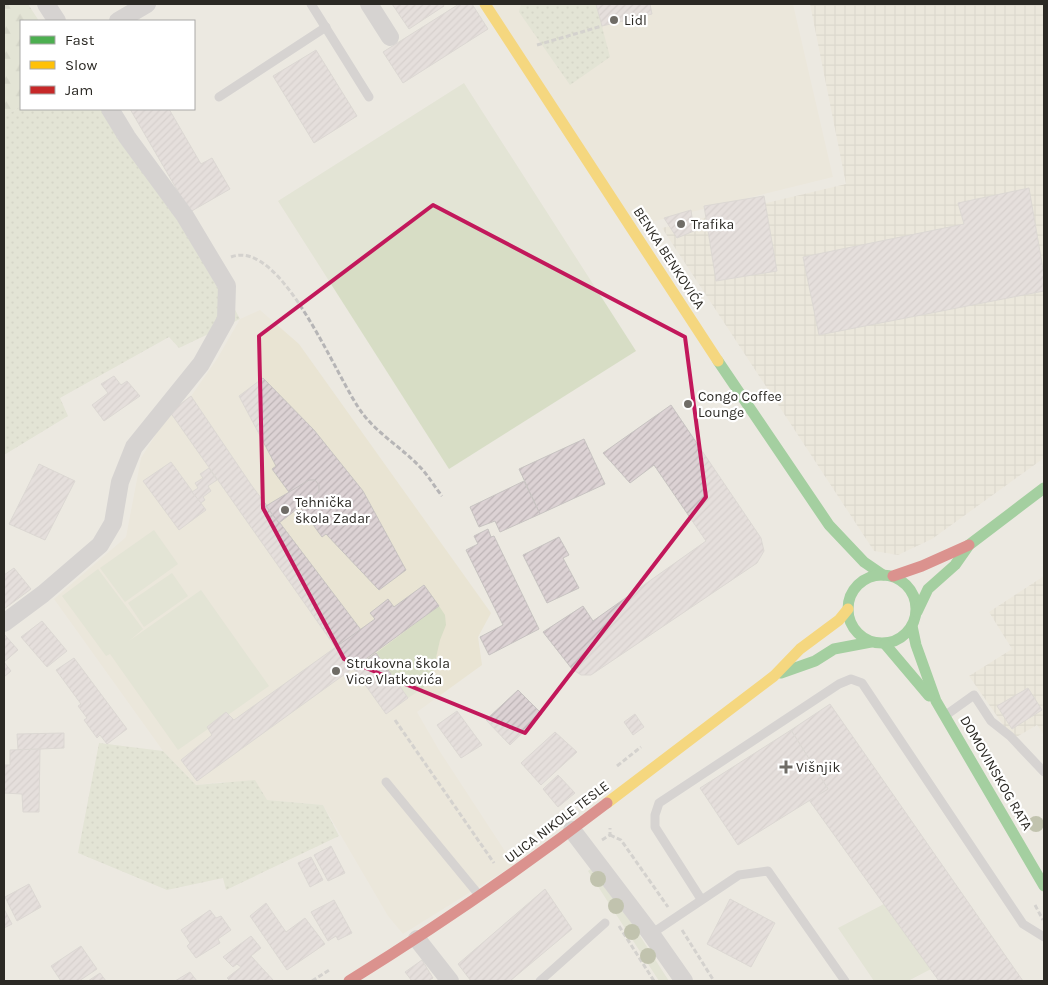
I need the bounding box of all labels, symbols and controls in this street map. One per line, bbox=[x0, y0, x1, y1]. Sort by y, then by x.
place label: Lidl bbox=[624, 12, 647, 29]
marker: Lidl bbox=[608, 14, 620, 26]
legend bbox=[20, 20, 195, 110]
text: Fast bbox=[65, 31, 95, 49]
text: Slow bbox=[65, 56, 97, 74]
text: Jam bbox=[65, 81, 93, 99]
street label: BENKA BENKOVIĆA bbox=[630, 204, 708, 312]
place label: Trafika bbox=[691, 216, 734, 233]
marker: Trafika bbox=[675, 218, 687, 230]
place label: Congo Coffee Lounge bbox=[698, 388, 782, 421]
marker: Congo Coffee Lounge bbox=[682, 398, 694, 410]
place label: Tehnička škola Zadar bbox=[295, 494, 371, 527]
marker: Tehnička škola Zadar bbox=[279, 504, 291, 516]
place label: Strukovna škola Vice Vlatkovića bbox=[346, 655, 450, 688]
marker: Strukovna škola Vice Vlatkovića bbox=[330, 665, 342, 677]
street label: DOMOVINSKOG RATA bbox=[956, 713, 1036, 833]
place label: Višnjik bbox=[796, 759, 840, 776]
marker: Višnjik bbox=[780, 761, 792, 773]
street label: ULICA NIKOLE TESLE bbox=[502, 777, 612, 867]

